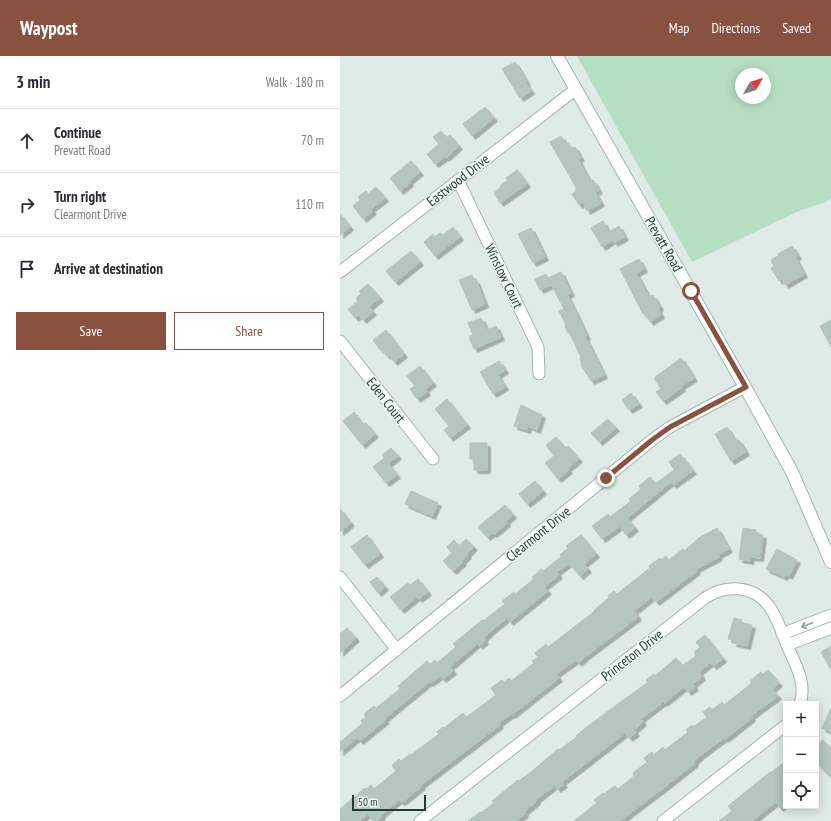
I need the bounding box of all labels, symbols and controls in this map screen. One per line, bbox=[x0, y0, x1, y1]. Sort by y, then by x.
text: Waypost bbox=[20, 16, 77, 40]
text: Map bbox=[669, 19, 689, 37]
text: Directions bbox=[711, 19, 760, 37]
text: Saved bbox=[782, 19, 811, 37]
north arrow bbox=[735, 68, 771, 104]
text: 3 min bbox=[16, 71, 50, 93]
text: Walk · 180 m bbox=[266, 74, 324, 91]
text: Continue bbox=[54, 123, 101, 142]
icon: ahead bbox=[16, 130, 38, 152]
text: 70 m bbox=[301, 132, 324, 149]
text: Prevatt Road bbox=[54, 142, 111, 159]
street label: Eastwood Drive bbox=[423, 150, 493, 210]
text: Turn right bbox=[54, 187, 106, 206]
icon: right bbox=[16, 194, 38, 216]
text: 110 m bbox=[295, 196, 324, 213]
text: Clearmont Drive bbox=[54, 206, 127, 223]
street label: Prevatt Road bbox=[641, 213, 687, 275]
street label: Winslow Court bbox=[481, 241, 527, 311]
icon: arrive bbox=[16, 258, 38, 280]
text: Arrive at destination bbox=[54, 259, 163, 278]
route start bbox=[682, 282, 700, 300]
button: Save bbox=[16, 312, 166, 350]
button: Share bbox=[174, 312, 324, 350]
street label: Eden Court bbox=[363, 374, 410, 427]
route end bbox=[597, 469, 615, 487]
street label: Clearmont Drive bbox=[502, 502, 574, 566]
one-way arrow bbox=[801, 621, 813, 629]
street label: Princeton Drive bbox=[597, 625, 667, 685]
map controls bbox=[783, 701, 819, 809]
button: + bbox=[783, 701, 819, 737]
button: − bbox=[783, 737, 819, 773]
button: locate bbox=[783, 773, 819, 809]
scale bar bbox=[352, 793, 426, 812]
text: 50 m bbox=[358, 795, 377, 809]

